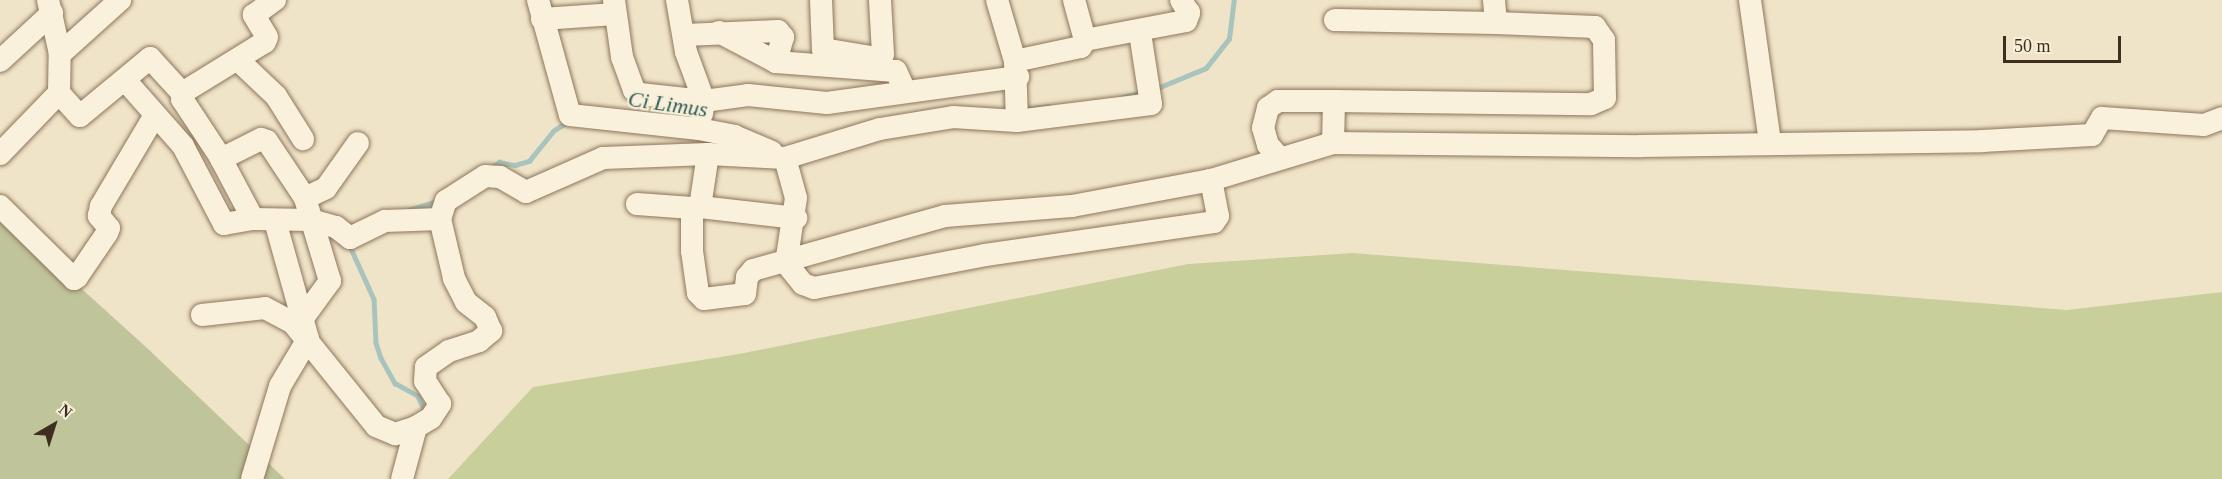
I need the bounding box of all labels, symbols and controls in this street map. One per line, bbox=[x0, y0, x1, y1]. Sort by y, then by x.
scale bar bbox=[2006, 24, 2124, 62]
text: 50 m bbox=[2014, 36, 2051, 56]
water label: Ci Limus bbox=[627, 85, 709, 123]
north arrow bbox=[24, 395, 84, 455]
text: N bbox=[56, 400, 75, 421]

